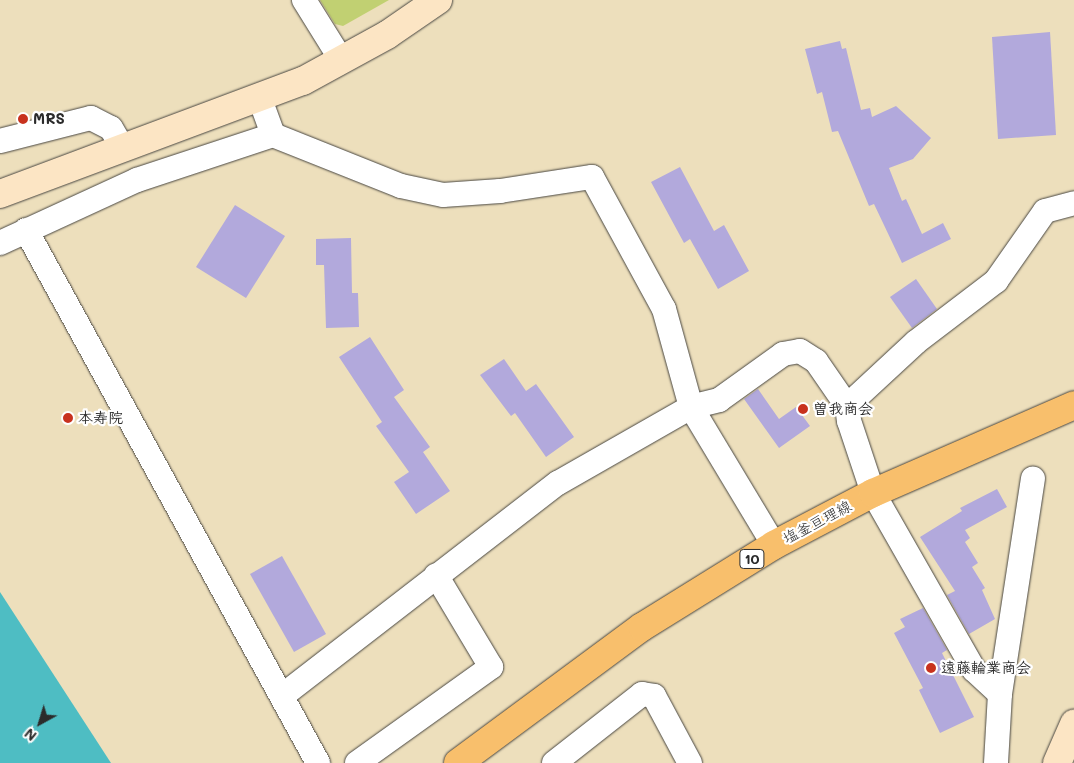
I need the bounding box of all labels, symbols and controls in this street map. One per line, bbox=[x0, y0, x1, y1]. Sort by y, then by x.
place label: MRS bbox=[33, 110, 65, 128]
marker: MRS bbox=[17, 113, 29, 125]
place label: 曽我商会 bbox=[813, 400, 873, 418]
marker: 曽我商会 bbox=[797, 403, 809, 415]
place label: 本寿院 bbox=[78, 409, 123, 427]
marker: 本寿院 bbox=[62, 412, 74, 424]
street label: 塩釜亘理線 bbox=[780, 496, 854, 548]
road number: 10 bbox=[738, 548, 766, 570]
place label: 遠藤輪業商会 bbox=[941, 659, 1031, 677]
marker: 遠藤輪業商会 bbox=[925, 662, 937, 674]
north arrow bbox=[15, 698, 65, 748]
text: N bbox=[20, 724, 40, 746]

